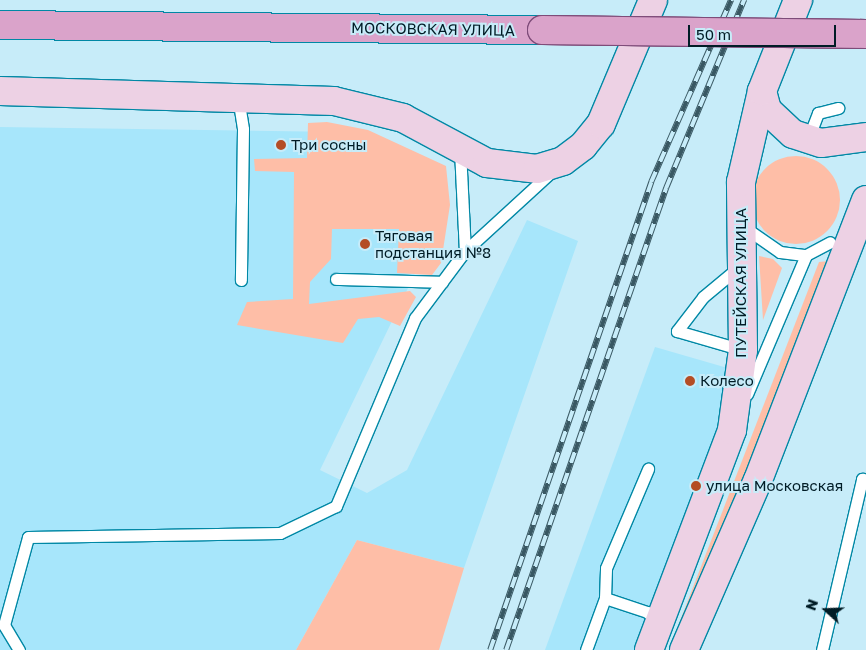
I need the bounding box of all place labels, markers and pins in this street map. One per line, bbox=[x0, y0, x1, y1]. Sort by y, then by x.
place label: Три сосны bbox=[291, 136, 367, 154]
marker: Три сосны bbox=[275, 139, 287, 151]
place label: Тяговая подстанция №8 bbox=[375, 226, 491, 261]
marker: Тяговая подстанция №8 bbox=[359, 238, 371, 250]
place label: Колесо bbox=[700, 372, 754, 390]
marker: Колесо bbox=[684, 375, 696, 387]
place label: улица Московская bbox=[706, 477, 843, 495]
marker: улица Московская bbox=[690, 480, 702, 492]

